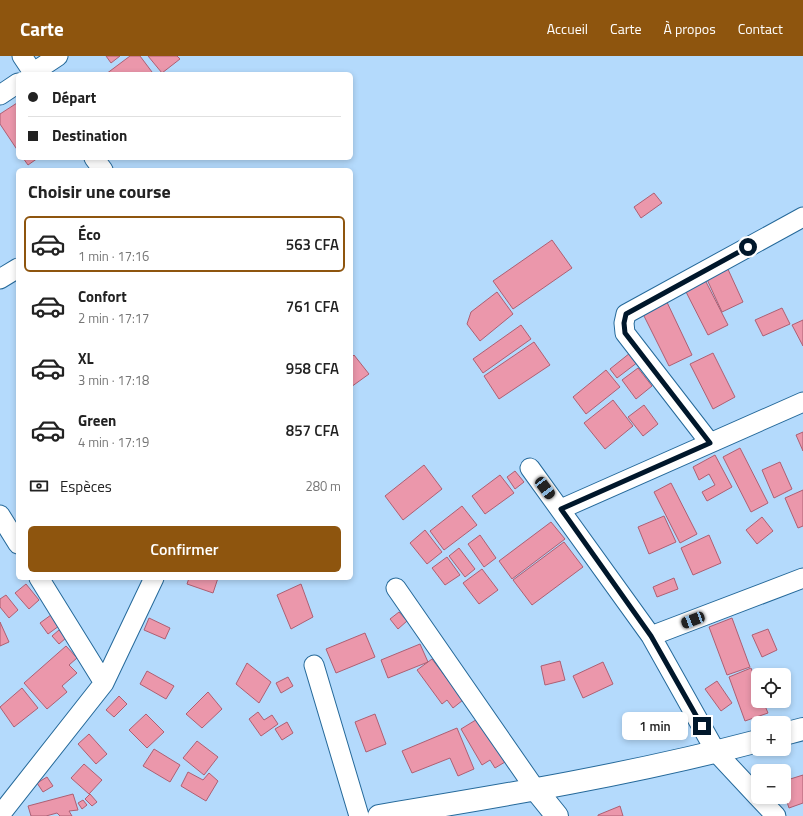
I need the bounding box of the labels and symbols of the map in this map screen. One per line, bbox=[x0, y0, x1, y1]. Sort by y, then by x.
route start bbox=[739, 238, 757, 256]
car bbox=[533, 475, 557, 501]
car bbox=[680, 610, 706, 630]
callout: 1 min bbox=[622, 712, 688, 740]
route end bbox=[693, 717, 711, 735]

